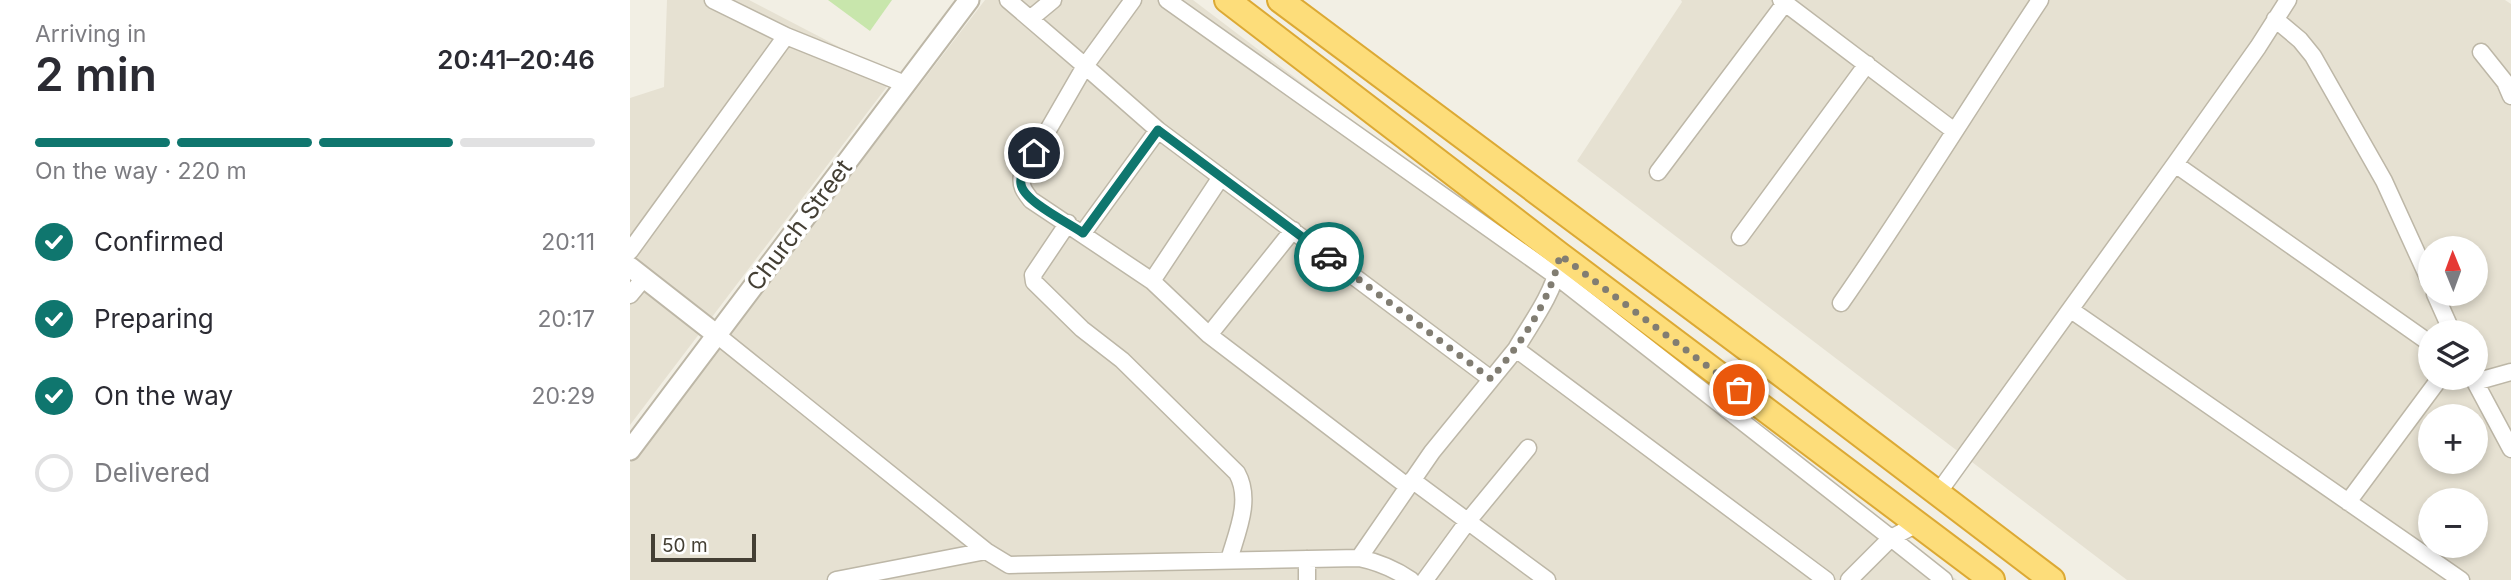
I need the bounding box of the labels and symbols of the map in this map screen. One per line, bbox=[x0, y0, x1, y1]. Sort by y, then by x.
pin bbox=[1004, 123, 1064, 183]
street label: Church Street bbox=[740, 153, 858, 296]
courier bbox=[1294, 222, 1364, 292]
north arrow bbox=[2418, 236, 2488, 306]
pin bbox=[1709, 360, 1769, 420]
scale bar bbox=[651, 531, 756, 563]

